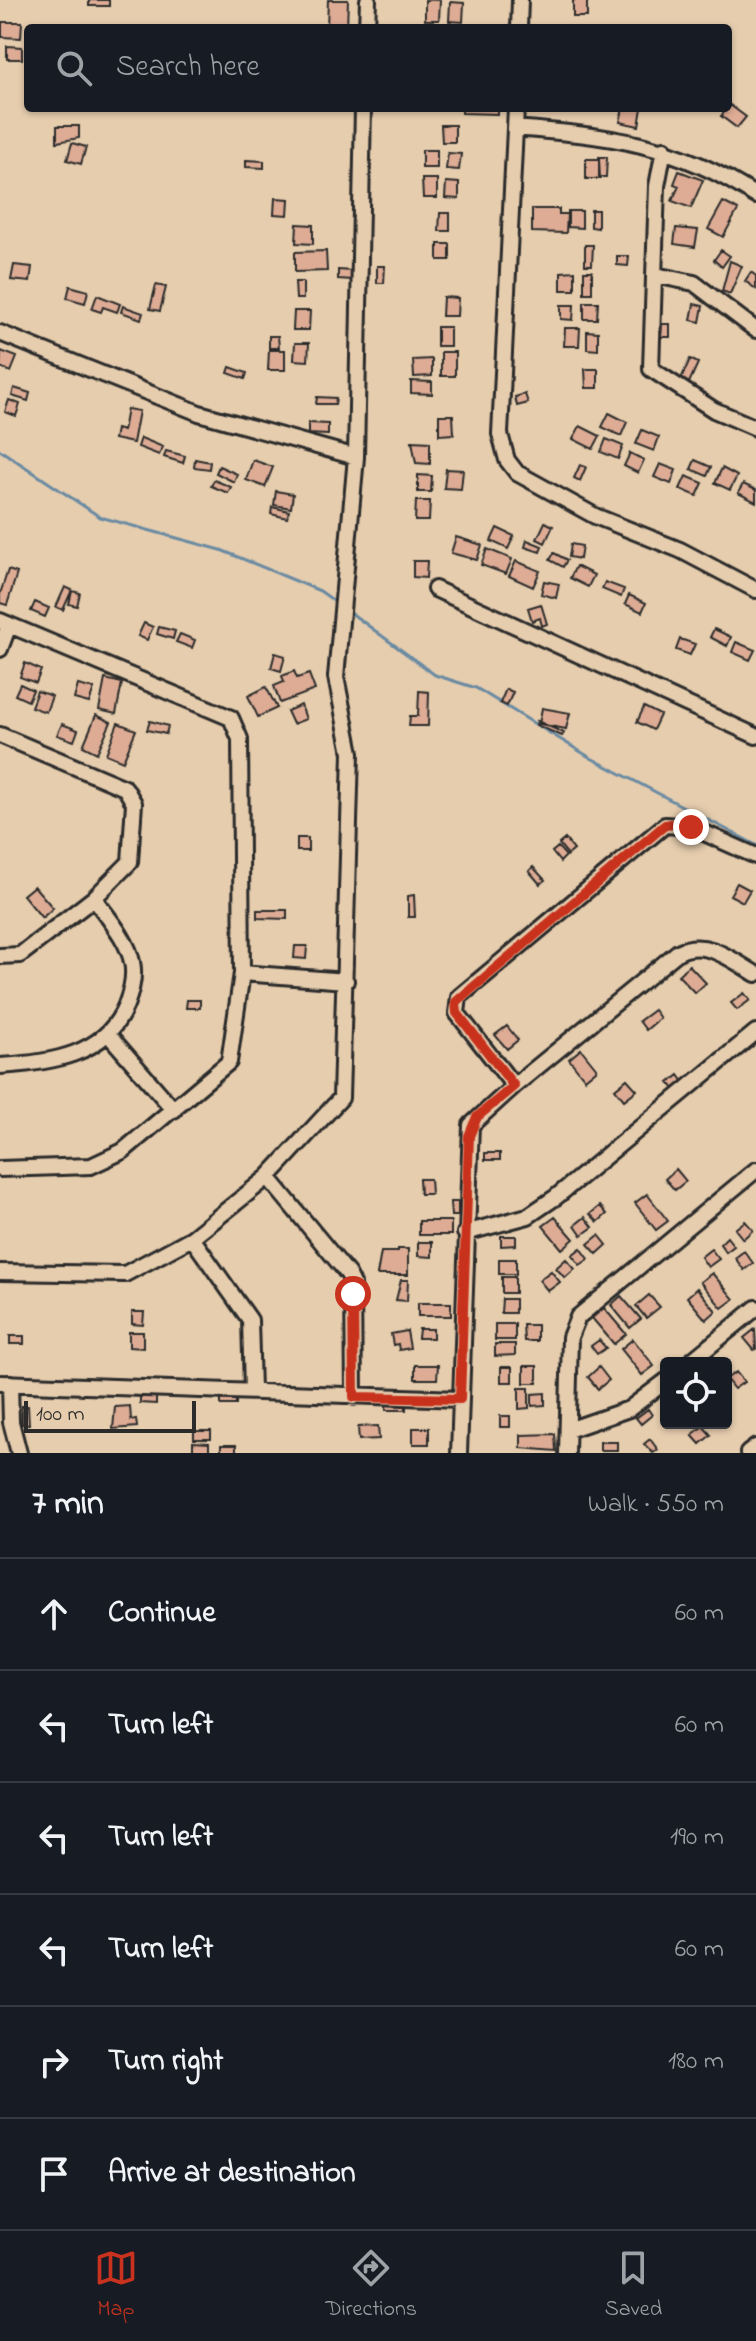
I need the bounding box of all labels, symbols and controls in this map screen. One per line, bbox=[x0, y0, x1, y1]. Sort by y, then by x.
search box bbox=[24, 24, 732, 112]
icon: search bbox=[52, 46, 96, 90]
text: Search here bbox=[116, 46, 260, 90]
route end bbox=[673, 809, 709, 845]
route start bbox=[335, 1276, 371, 1312]
map controls bbox=[660, 1357, 732, 1429]
button: locate bbox=[660, 1357, 732, 1429]
scale bar bbox=[24, 1397, 196, 1433]
text: 100 m bbox=[36, 1399, 85, 1431]
text: 7 min bbox=[32, 1480, 104, 1530]
text: Walk · 550 m bbox=[588, 1486, 724, 1524]
icon: ahead bbox=[32, 1592, 76, 1636]
text: Continue bbox=[108, 1592, 216, 1636]
text: 60 m bbox=[675, 1595, 724, 1633]
icon: left bbox=[32, 1704, 76, 1748]
text: Turn left bbox=[108, 1704, 213, 1748]
text: 60 m bbox=[675, 1707, 724, 1745]
icon: left bbox=[32, 1816, 76, 1860]
text: Turn left bbox=[108, 1816, 213, 1860]
text: 190 m bbox=[670, 1819, 724, 1857]
icon: left bbox=[32, 1928, 76, 1972]
text: Turn left bbox=[108, 1928, 213, 1972]
text: 60 m bbox=[675, 1931, 724, 1969]
icon: right bbox=[32, 2040, 76, 2084]
text: Turn right bbox=[108, 2040, 223, 2084]
text: 180 m bbox=[668, 2043, 724, 2081]
icon: arrive bbox=[32, 2152, 76, 2196]
text: Arrive at destination bbox=[108, 2152, 356, 2196]
tab: Map bbox=[94, 2246, 138, 2326]
tab: Directions bbox=[326, 2246, 417, 2326]
tab: Saved bbox=[605, 2246, 662, 2326]

